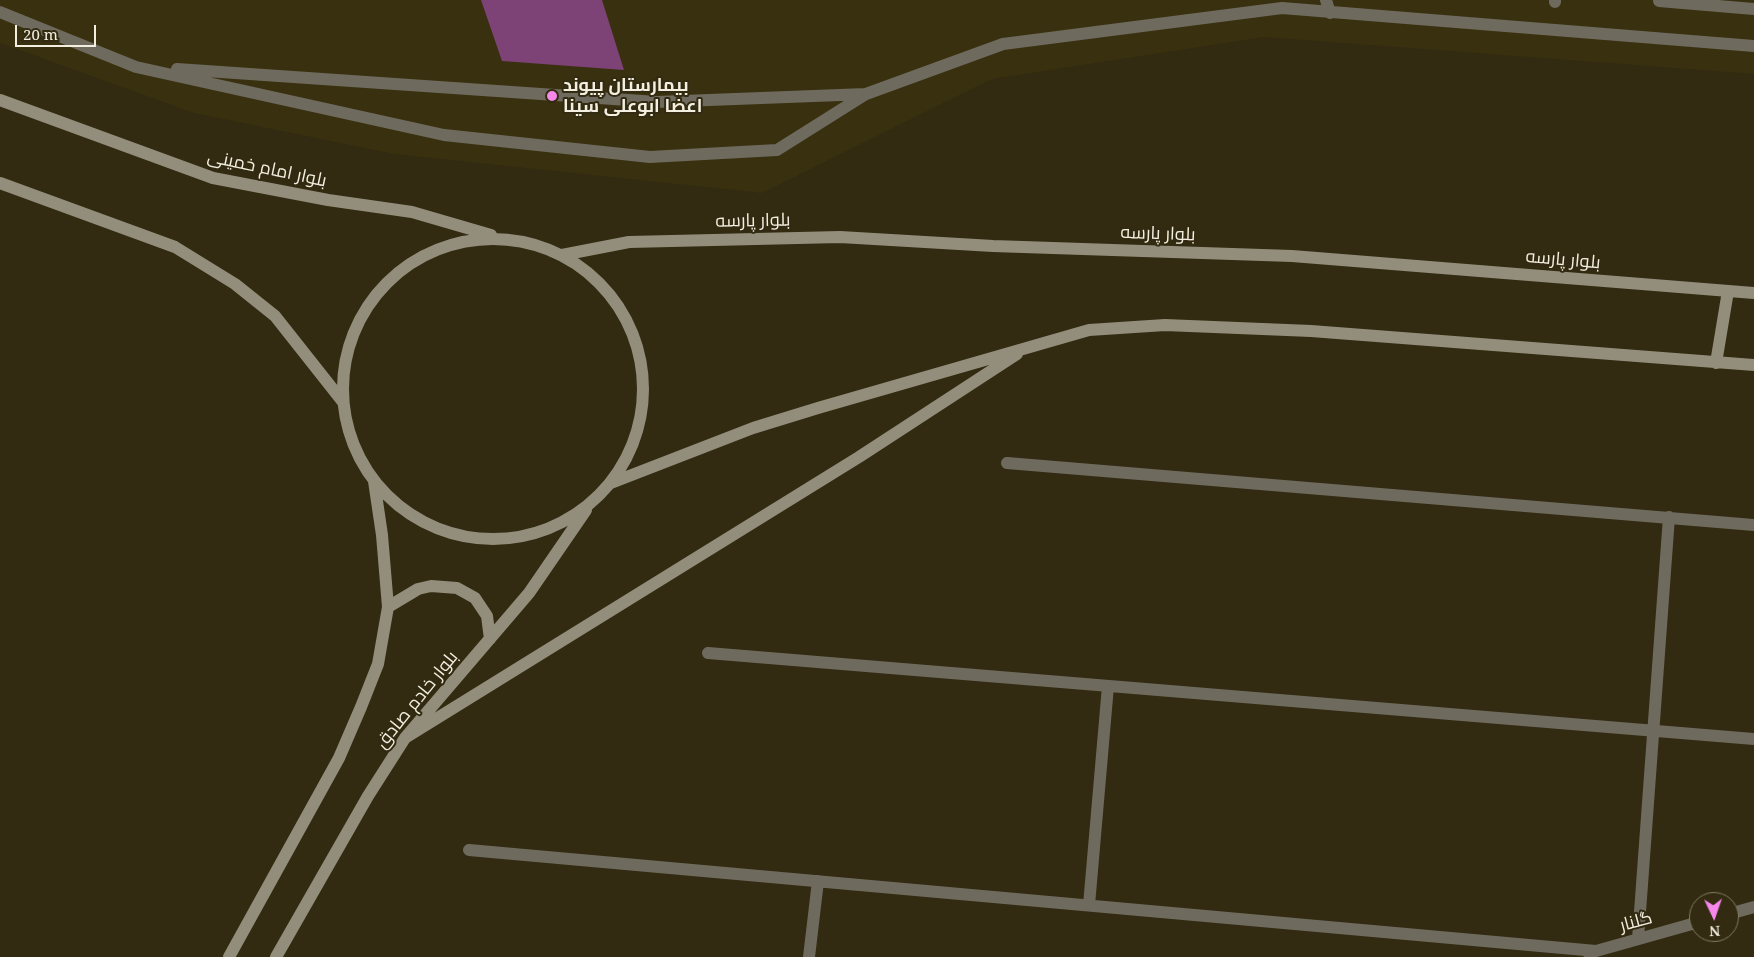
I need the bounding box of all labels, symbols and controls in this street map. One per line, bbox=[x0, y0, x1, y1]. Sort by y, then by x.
scale bar bbox=[18, 15, 99, 47]
text: 20 m bbox=[23, 24, 58, 44]
place label: بیمارستان پیوند اعضا ابوعلی سینا bbox=[563, 75, 702, 118]
marker: بیمارستان پیوند اعضا ابوعلی سینا bbox=[545, 89, 559, 103]
street label: بلوار امام خمینی bbox=[205, 146, 329, 192]
street label: بلوار پارسه bbox=[715, 210, 791, 232]
street label: بلوار پارسه bbox=[1120, 222, 1196, 246]
street label: بلوار پارسه bbox=[1525, 246, 1601, 274]
street label: بلوار خادم صادق bbox=[371, 647, 463, 753]
north arrow bbox=[1689, 892, 1739, 942]
street label: گلنار bbox=[1617, 907, 1655, 937]
text: N bbox=[1709, 922, 1721, 941]

